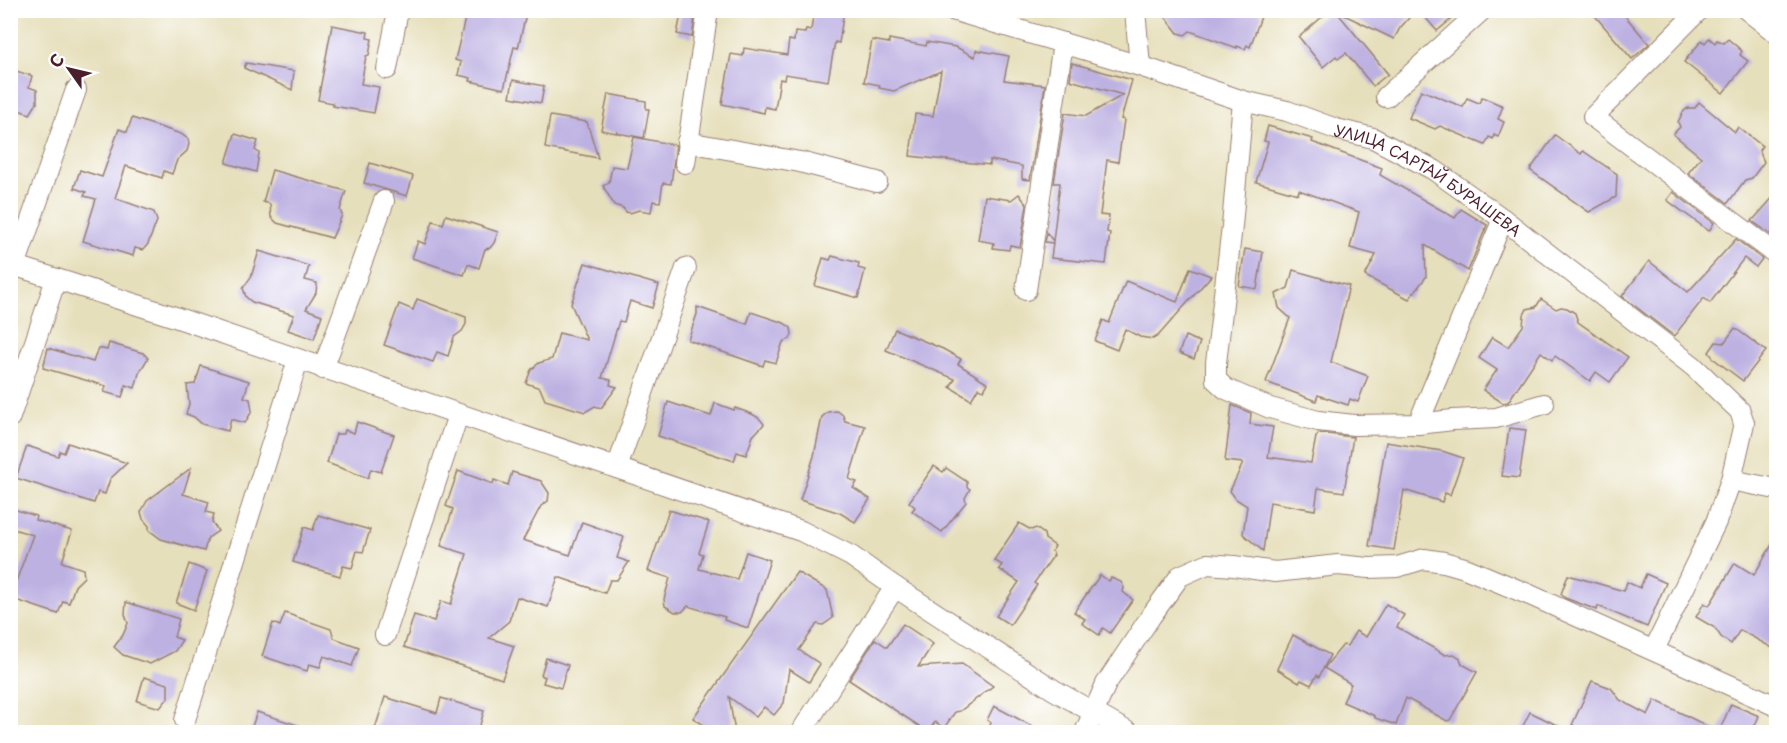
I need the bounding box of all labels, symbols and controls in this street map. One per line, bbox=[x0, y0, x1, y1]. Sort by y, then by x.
north arrow bbox=[39, 39, 99, 99]
text: С bbox=[42, 48, 69, 72]
street label: УЛИЦА САРТАЙ БУРАШЕВА bbox=[1332, 118, 1527, 241]

